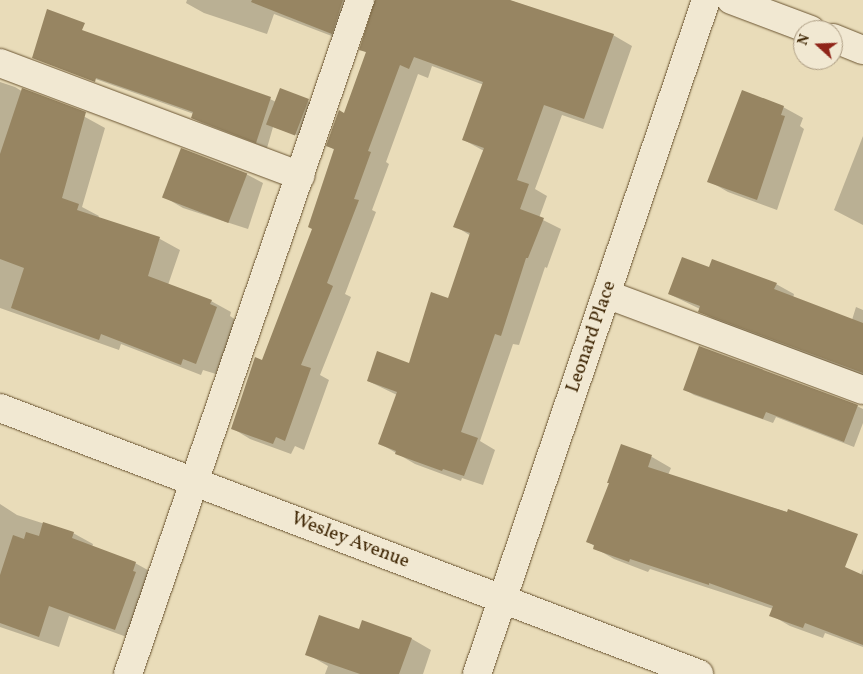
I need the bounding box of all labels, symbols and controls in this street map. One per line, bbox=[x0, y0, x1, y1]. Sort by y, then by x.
north arrow bbox=[793, 20, 843, 70]
text: N bbox=[794, 32, 815, 48]
street label: Leonard Place bbox=[562, 278, 622, 396]
street label: Wesley Avenue bbox=[287, 508, 413, 574]

